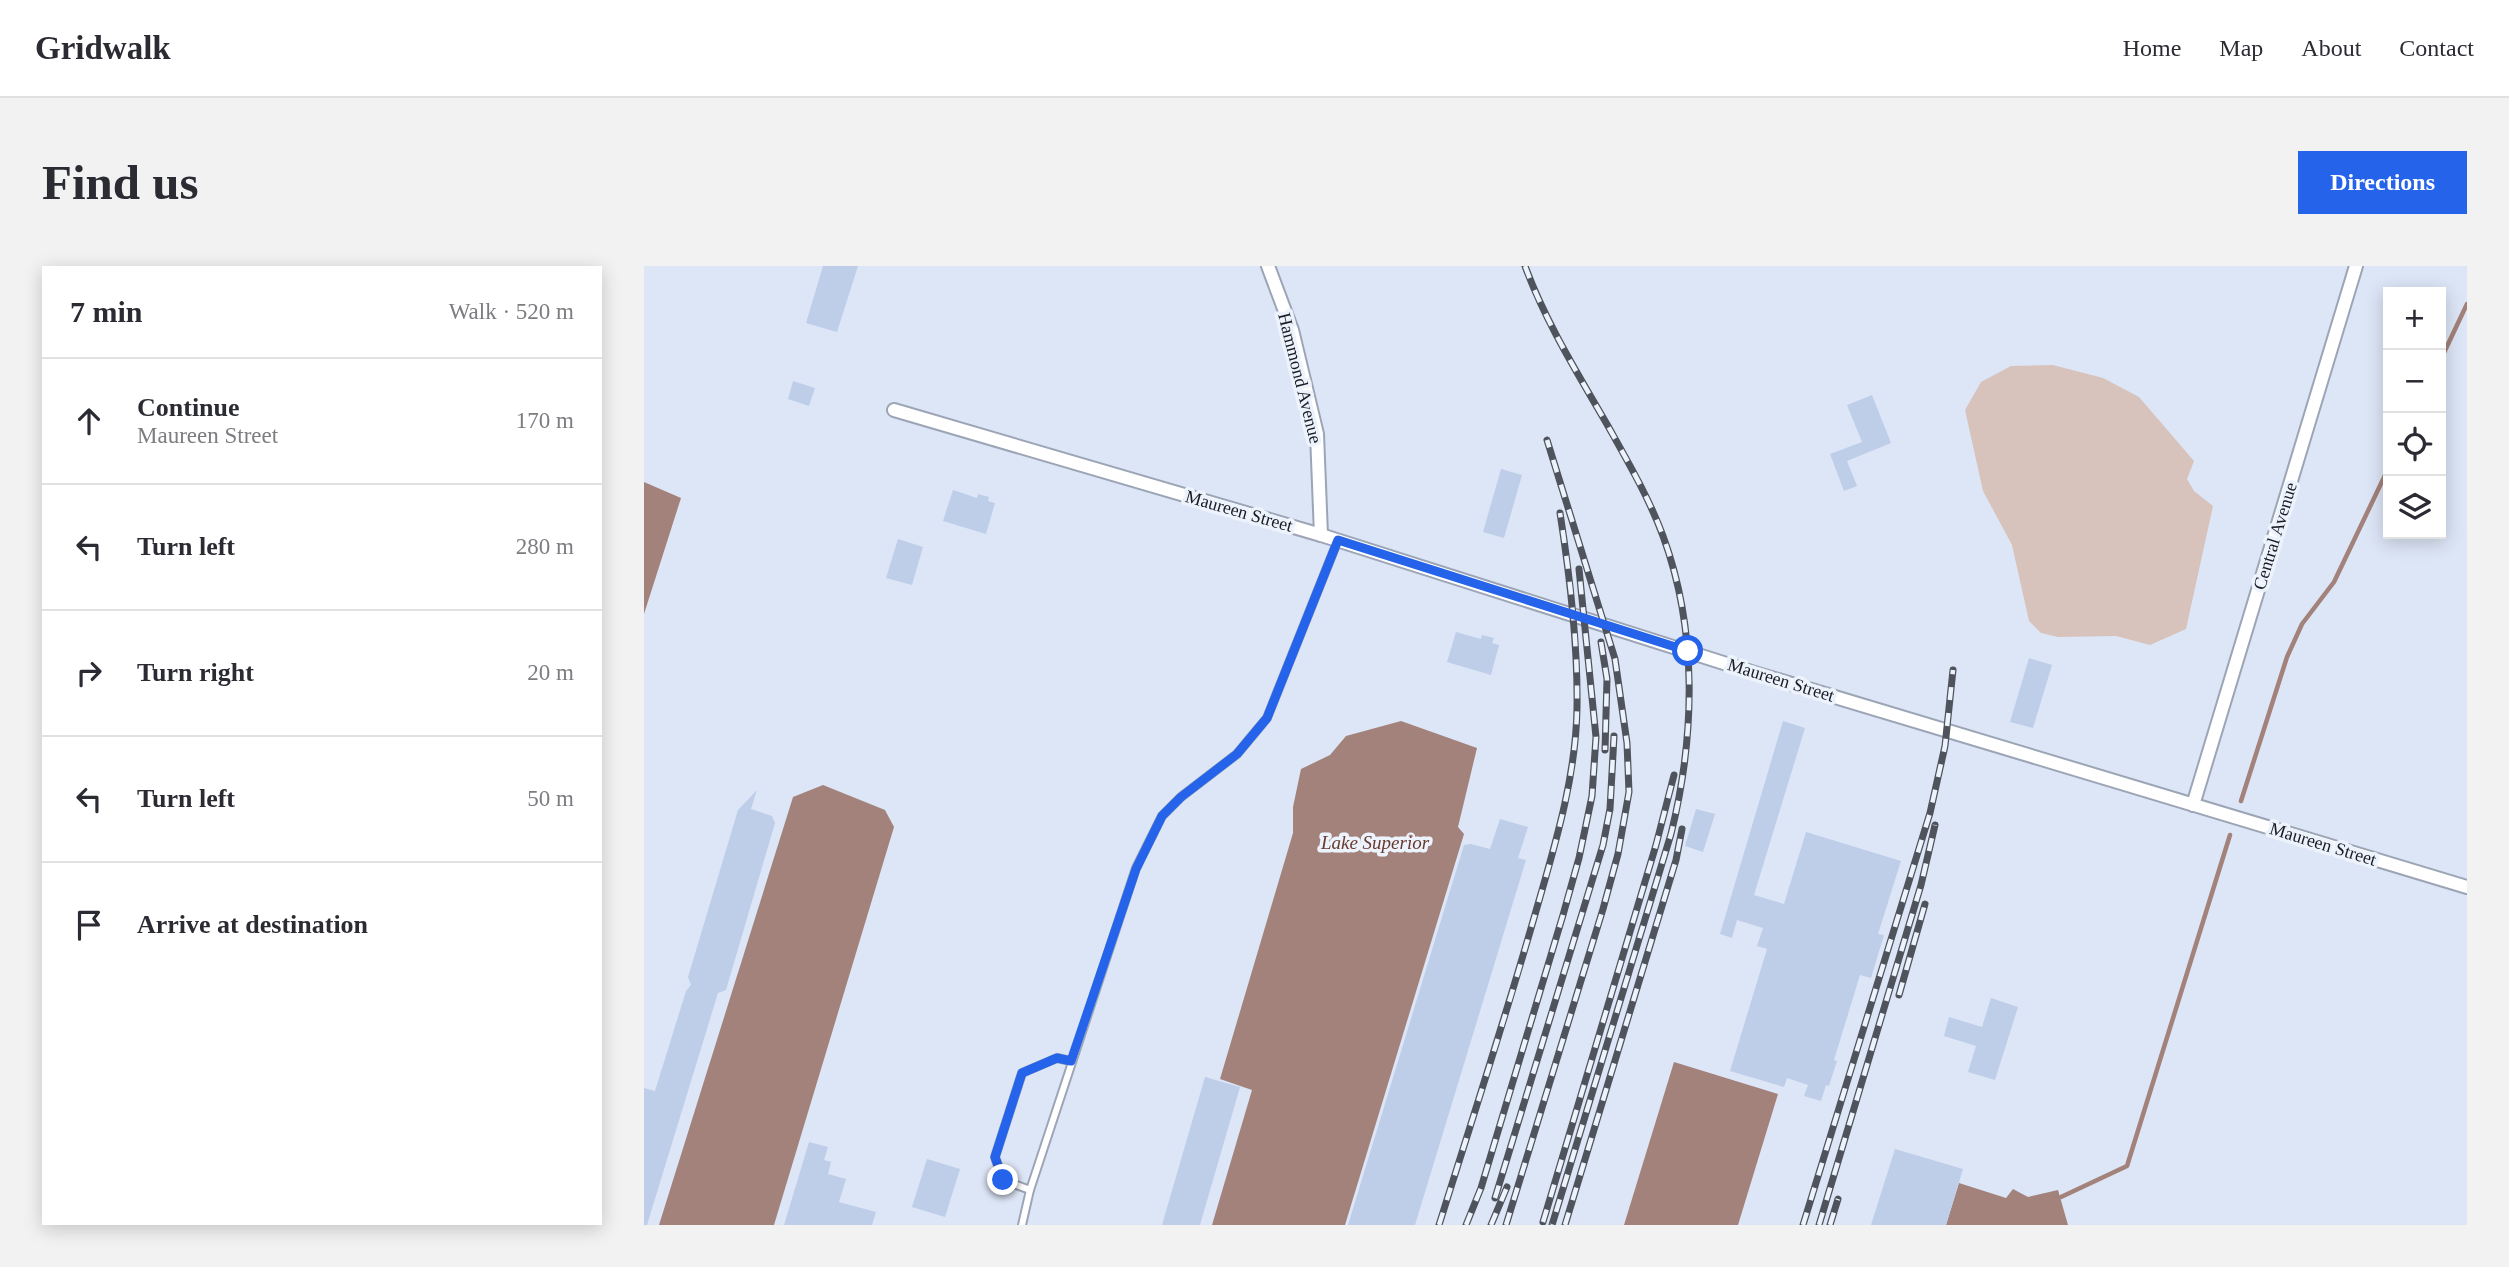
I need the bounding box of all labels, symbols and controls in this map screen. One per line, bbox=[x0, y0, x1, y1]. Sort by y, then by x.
text: Gridwalk bbox=[35, 30, 171, 66]
text: Home bbox=[2123, 35, 2181, 61]
text: Map bbox=[2219, 35, 2263, 61]
text: About bbox=[2301, 35, 2361, 61]
text: Contact bbox=[2399, 35, 2474, 61]
button: Directions bbox=[2298, 151, 2467, 214]
text: Find us bbox=[42, 155, 199, 210]
map controls bbox=[2383, 287, 2446, 539]
button: + bbox=[2383, 287, 2446, 350]
text: 7 min bbox=[70, 295, 143, 328]
text: Walk · 520 m bbox=[449, 299, 574, 324]
street label: Hammond Avenue bbox=[1274, 311, 1326, 446]
button: − bbox=[2383, 350, 2446, 413]
text: Continue bbox=[137, 393, 240, 422]
icon: ahead bbox=[70, 402, 108, 440]
text: 170 m bbox=[516, 408, 574, 433]
button: locate bbox=[2383, 413, 2446, 476]
text: Maureen Street bbox=[137, 423, 278, 448]
button: layers bbox=[2383, 476, 2446, 539]
street label: Central Avenue bbox=[2249, 480, 2301, 592]
street label: Maureen Street bbox=[1183, 486, 1295, 536]
icon: left bbox=[70, 528, 108, 566]
text: Turn left bbox=[137, 532, 235, 561]
text: 280 m bbox=[516, 534, 574, 559]
route start bbox=[1672, 635, 1703, 666]
icon: right bbox=[70, 654, 108, 692]
street label: Maureen Street bbox=[1725, 654, 1837, 706]
text: Turn right bbox=[137, 658, 254, 687]
text: 20 m bbox=[527, 660, 574, 685]
icon: left bbox=[70, 780, 108, 818]
text: Turn left bbox=[137, 784, 235, 813]
text: 50 m bbox=[527, 786, 574, 811]
street label: Maureen Street bbox=[2267, 818, 2379, 870]
water label: Lake Superior bbox=[1320, 832, 1430, 853]
icon: arrive bbox=[70, 906, 108, 944]
text: Arrive at destination bbox=[137, 910, 368, 939]
route end bbox=[987, 1164, 1018, 1195]

